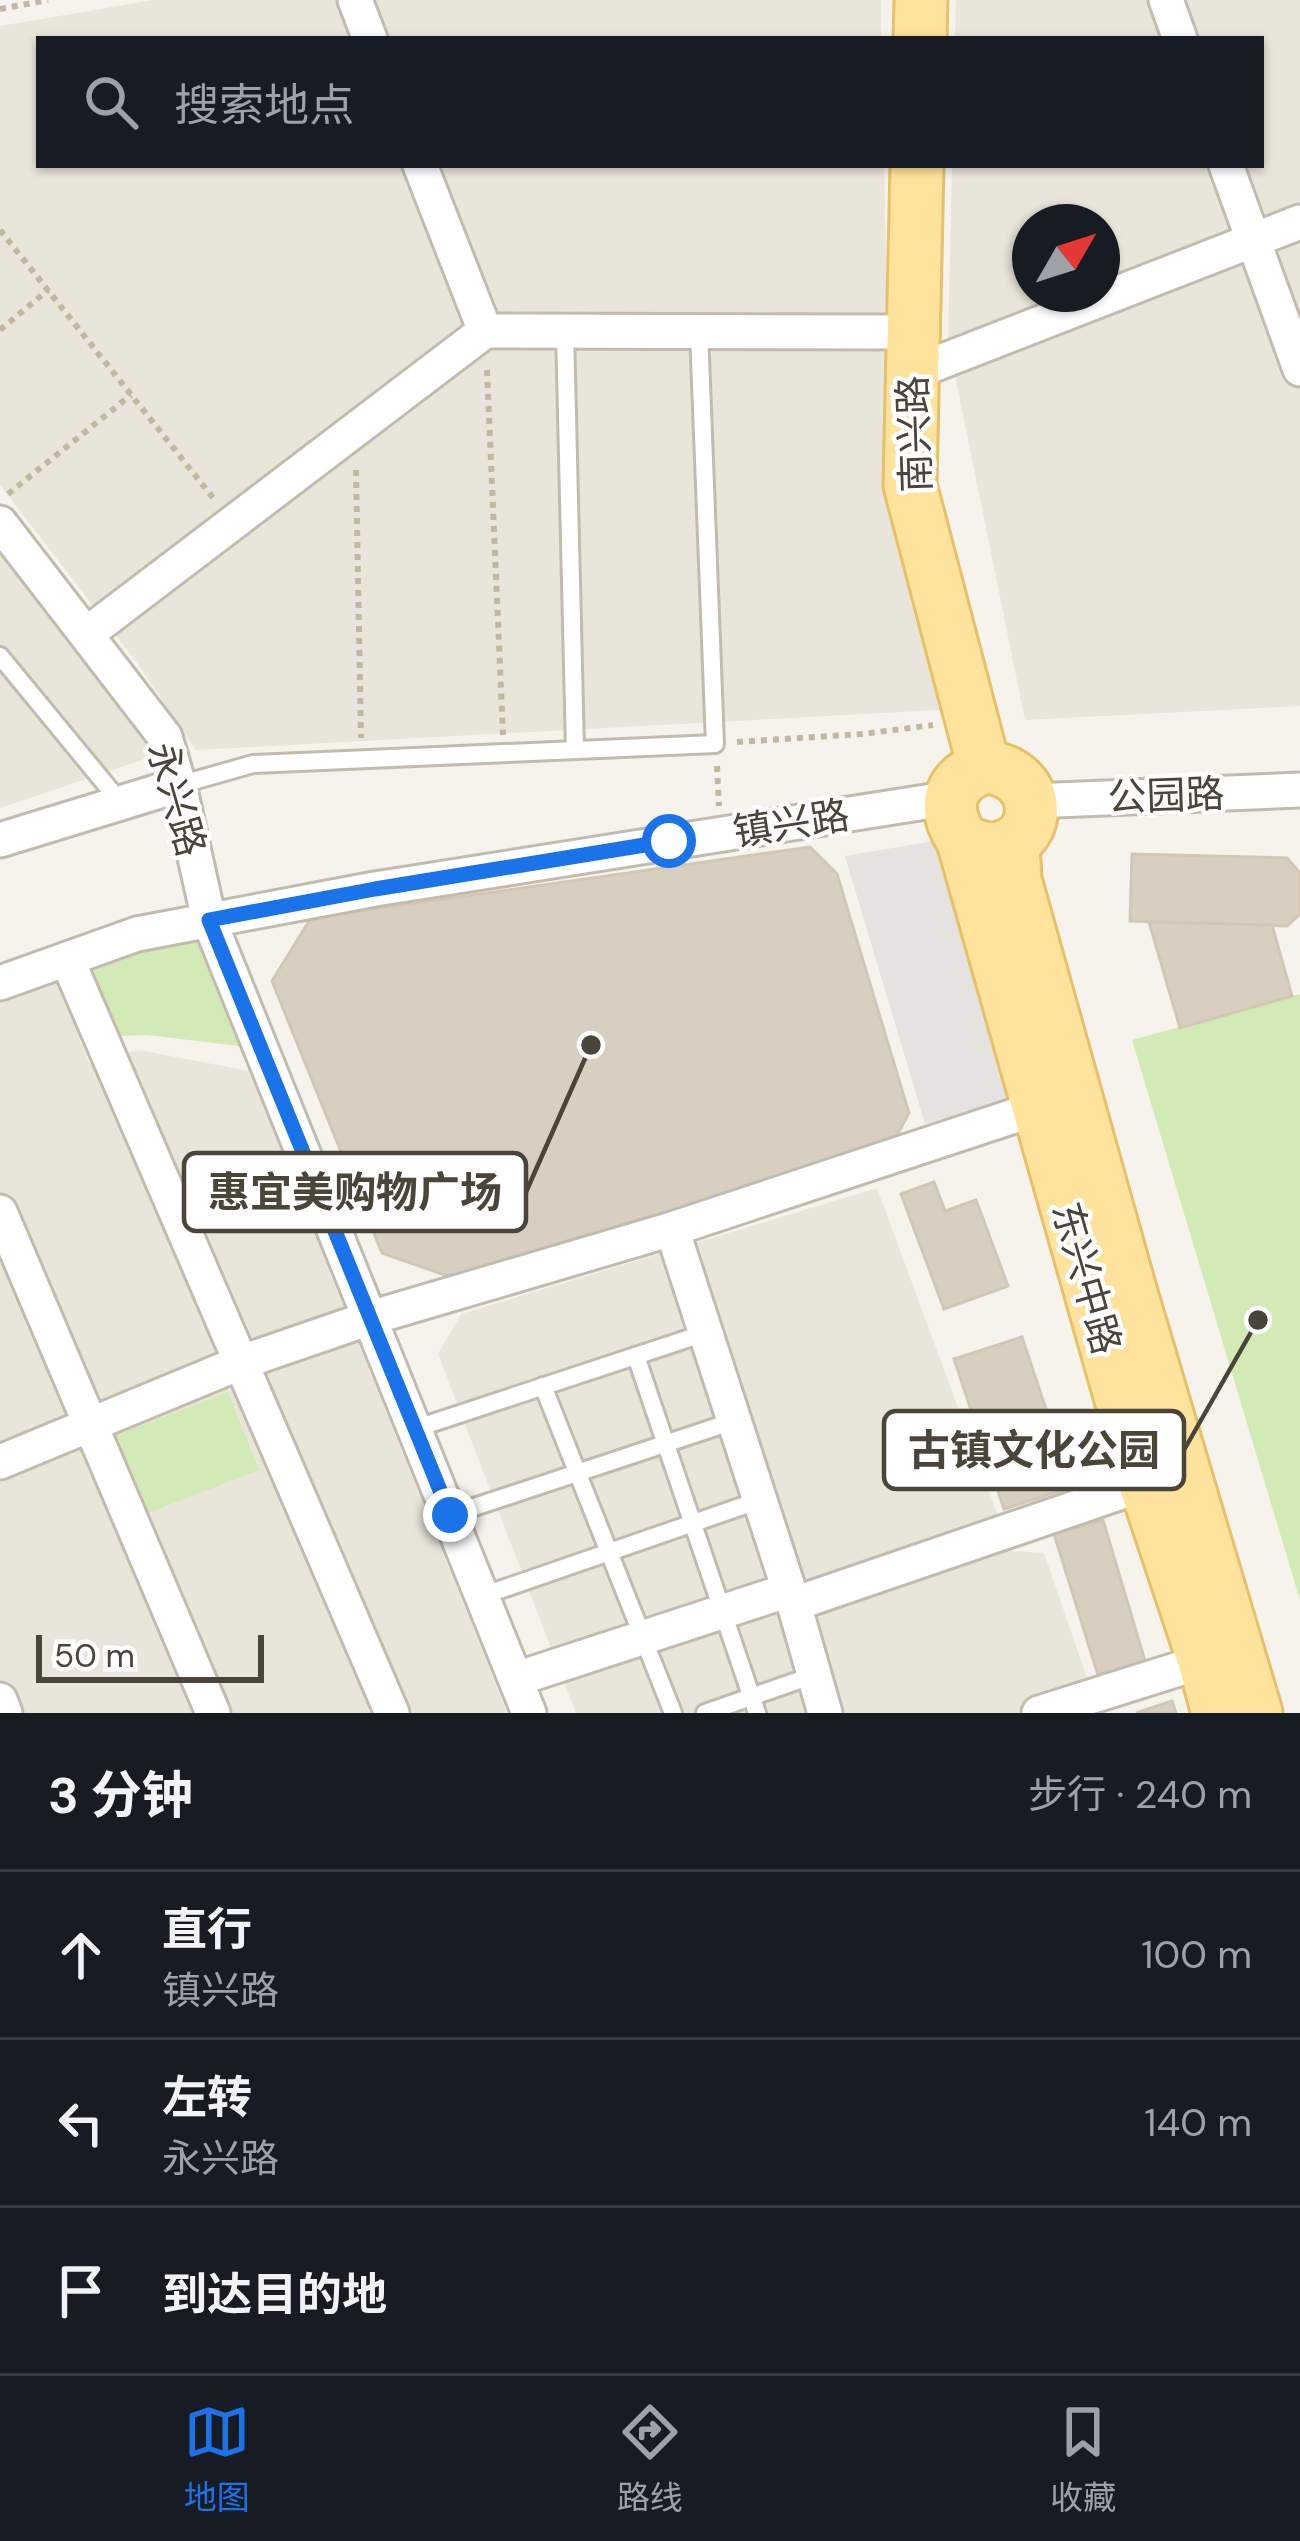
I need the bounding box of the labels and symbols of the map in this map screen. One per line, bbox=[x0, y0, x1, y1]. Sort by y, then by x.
north arrow bbox=[1012, 204, 1120, 312]
street label: 南兴路 bbox=[887, 375, 942, 493]
street label: 永兴路 bbox=[136, 736, 217, 862]
street label: 公园路 bbox=[1107, 768, 1225, 823]
street label: 镇兴路 bbox=[729, 789, 853, 858]
route start bbox=[642, 814, 696, 868]
callout: 惠宜美购物广场 bbox=[184, 1153, 526, 1231]
text: 惠宜美购物广场 bbox=[208, 1165, 502, 1220]
street label: 东兴中路 bbox=[1041, 1196, 1133, 1360]
callout: 古镇文化公园 bbox=[884, 1411, 1184, 1489]
text: 古镇文化公园 bbox=[908, 1423, 1160, 1478]
route end bbox=[423, 1488, 477, 1542]
scale bar bbox=[36, 1629, 264, 1682]

